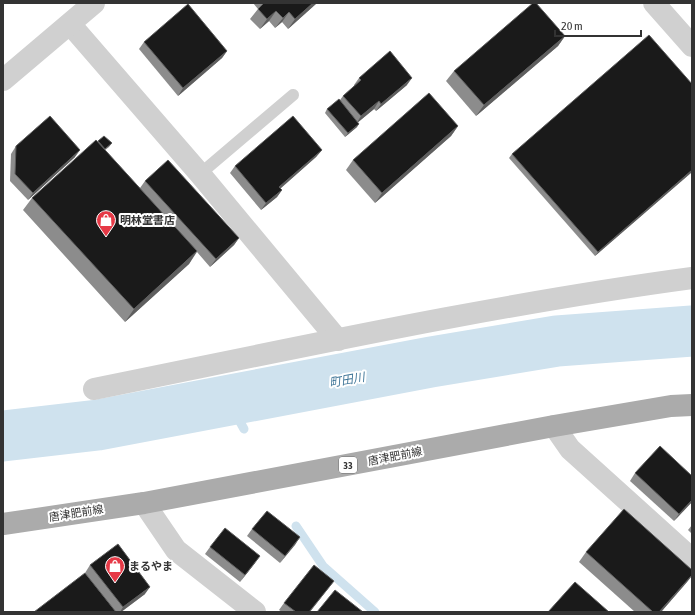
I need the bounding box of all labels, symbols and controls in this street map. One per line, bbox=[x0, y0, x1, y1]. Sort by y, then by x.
scale bar bbox=[555, 12, 641, 38]
text: 20 m bbox=[561, 19, 583, 33]
shop icon: 明林堂書店 bbox=[95, 209, 117, 237]
place label: 明林堂書店 bbox=[120, 214, 175, 226]
water label: 町田川 bbox=[328, 370, 368, 390]
street label: 唐津肥前線 bbox=[367, 445, 423, 467]
road number: 33 bbox=[339, 457, 357, 473]
street label: 唐津肥前線 bbox=[48, 503, 104, 523]
shop icon: まるやま bbox=[104, 555, 126, 583]
place label: まるやま bbox=[129, 560, 173, 572]

